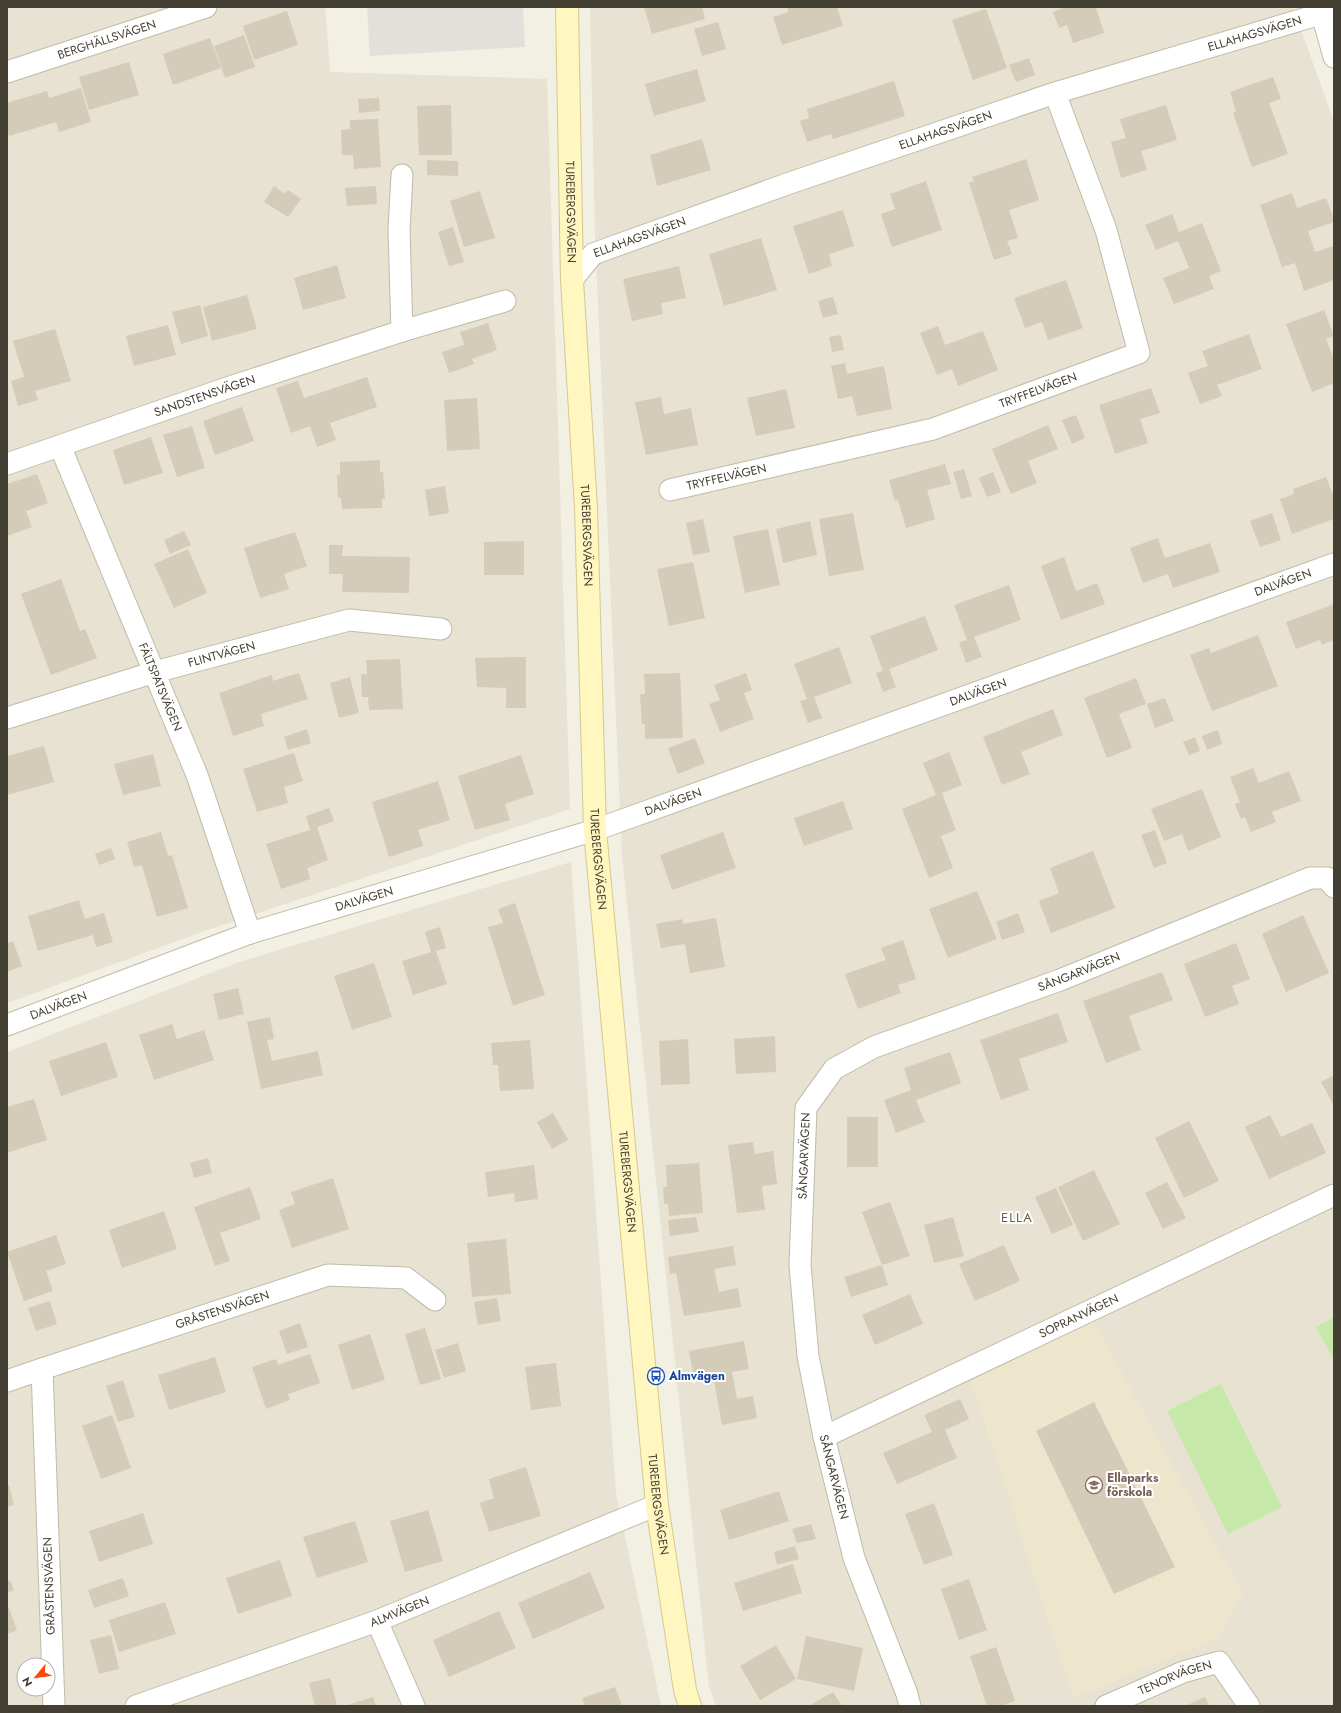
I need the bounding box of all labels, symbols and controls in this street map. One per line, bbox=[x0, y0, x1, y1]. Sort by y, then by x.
street label: ELLAHAGSVÄGEN bbox=[1205, 11, 1304, 56]
street label: BERGHÄLLSVÄGEN bbox=[55, 15, 158, 64]
street label: ELLAHAGSVÄGEN bbox=[896, 106, 994, 154]
street label: TUREBERGSVÄGEN bbox=[561, 161, 581, 263]
street label: ELLAHAGSVÄGEN bbox=[591, 212, 688, 262]
street label: TRYFFELVÄGEN bbox=[997, 368, 1079, 413]
street label: SANDSTENSVÄGEN bbox=[151, 370, 258, 422]
street label: TRYFFELVÄGEN bbox=[685, 459, 768, 495]
street label: TUREBERGSVÄGEN bbox=[576, 484, 597, 587]
street label: DALVÄGEN bbox=[1252, 564, 1314, 601]
street label: FLINTVÄGEN bbox=[186, 636, 257, 672]
street label: FÄLTSPATSVÄGEN bbox=[134, 640, 187, 734]
street label: DALVÄGEN bbox=[947, 674, 1009, 711]
street label: DALVÄGEN bbox=[642, 783, 704, 820]
street label: TUREBERGSVÄGEN bbox=[585, 808, 611, 911]
street label: DALVÄGEN bbox=[333, 882, 395, 916]
street label: SÅNGARVÄGEN bbox=[1035, 947, 1123, 996]
street label: DALVÄGEN bbox=[27, 987, 89, 1024]
street label: SÅNGARVÄGEN bbox=[794, 1112, 815, 1200]
street label: TUREBERGSVÄGEN bbox=[614, 1130, 641, 1233]
district label: ELLA bbox=[1001, 1208, 1033, 1227]
street label: GRÅSTENSVÄGEN bbox=[173, 1286, 272, 1334]
street label: SOPRANVÄGEN bbox=[1036, 1290, 1122, 1343]
bus stop icon: Almvägen bbox=[646, 1366, 666, 1386]
place label: Almvägen bbox=[668, 1367, 725, 1385]
street label: SÅNGARVÄGEN bbox=[815, 1433, 853, 1521]
street label: TUREBERGSVÄGEN bbox=[643, 1453, 673, 1556]
place label: Ellaparks förskola bbox=[1107, 1469, 1159, 1501]
school or university icon: Ellaparks förskola bbox=[1084, 1475, 1104, 1495]
street label: GRÅSTENSVÄGEN bbox=[38, 1537, 60, 1635]
street label: ALMVÄGEN bbox=[368, 1591, 432, 1632]
street label: TENORVÄGEN bbox=[1136, 1655, 1214, 1700]
north arrow bbox=[16, 1657, 56, 1697]
text: N bbox=[18, 1674, 36, 1690]

